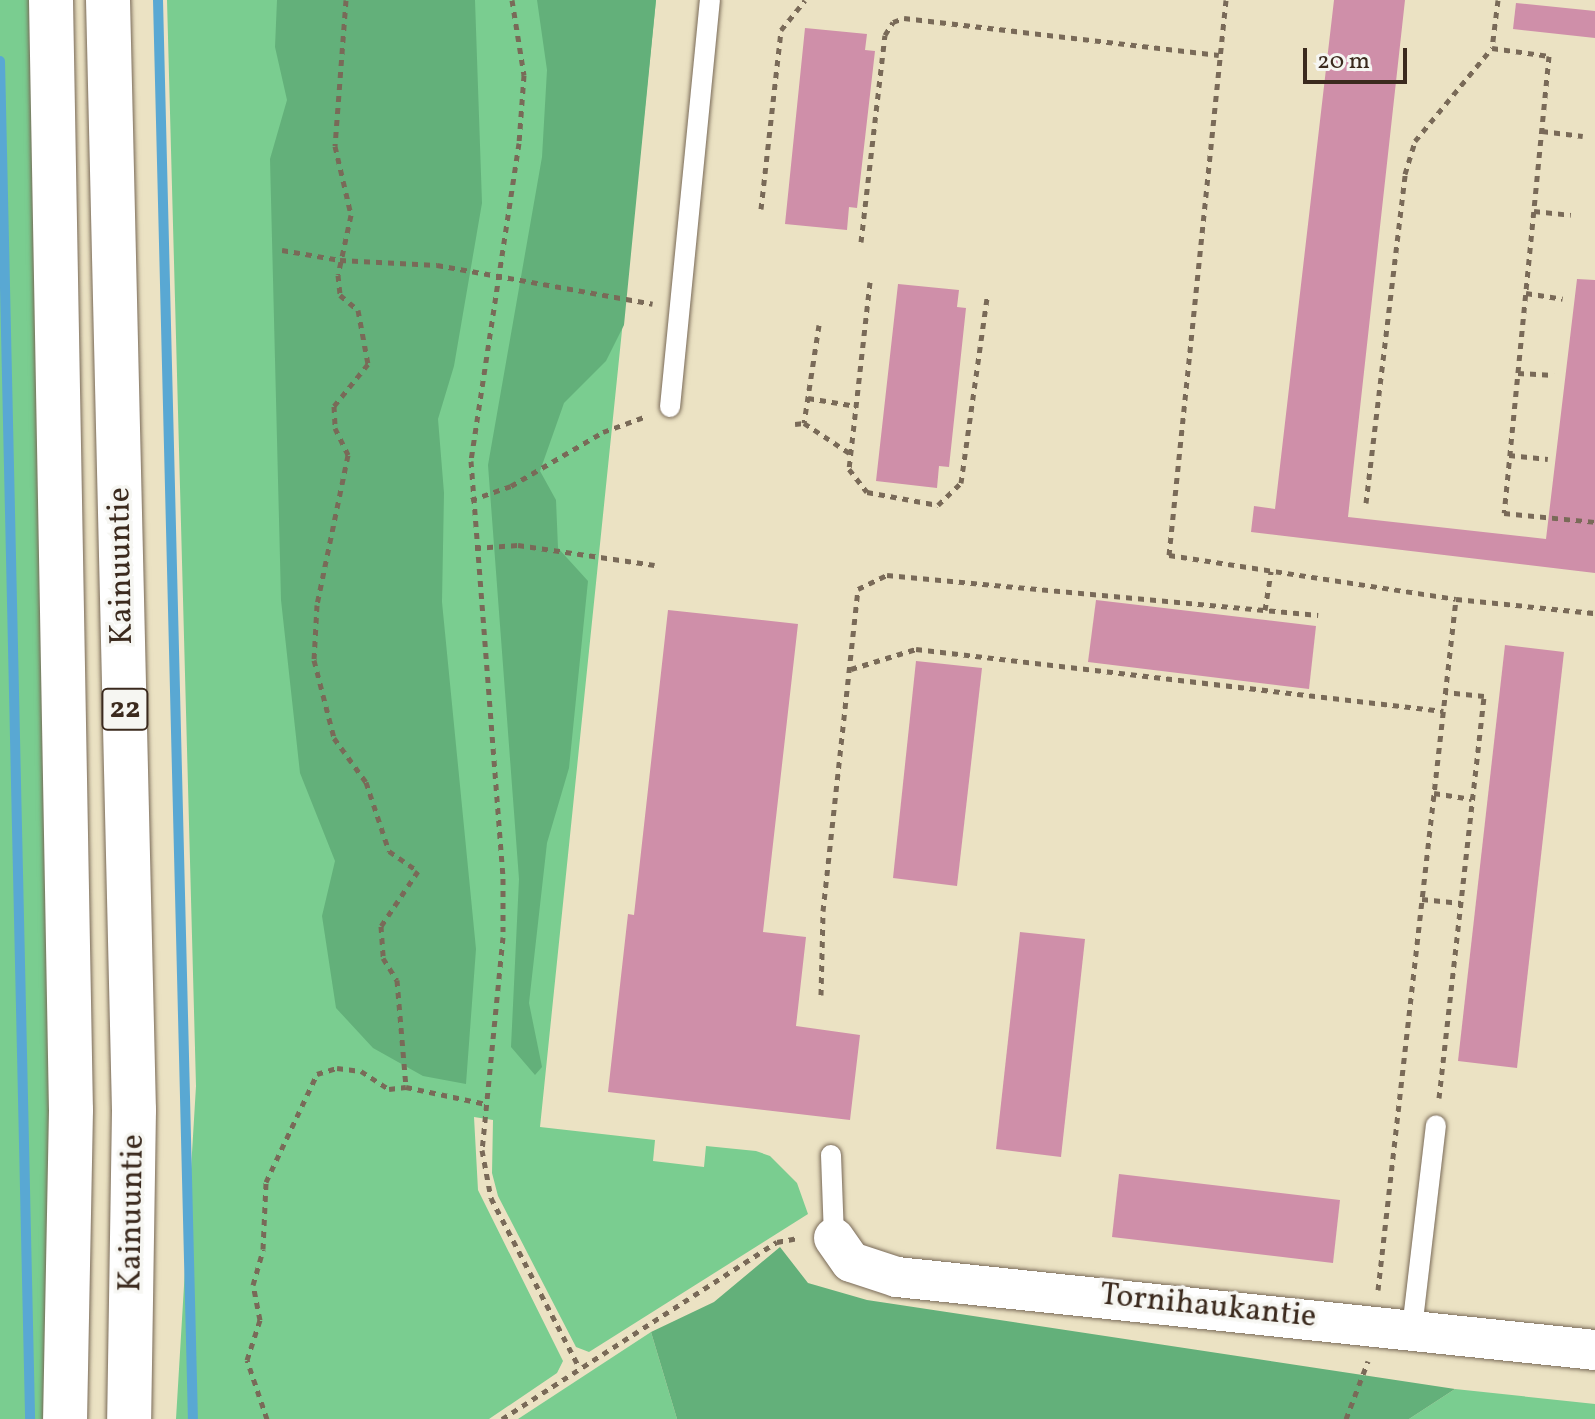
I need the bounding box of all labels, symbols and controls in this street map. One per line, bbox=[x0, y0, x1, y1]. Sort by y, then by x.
scale bar bbox=[1307, 32, 1411, 82]
text: 20 m bbox=[1317, 45, 1370, 79]
street label: Kainuuntie bbox=[101, 487, 143, 645]
road number: 22 bbox=[101, 683, 149, 735]
street label: Kainuuntie bbox=[112, 1134, 154, 1292]
street label: Tornihaukantie bbox=[1098, 1277, 1318, 1337]

